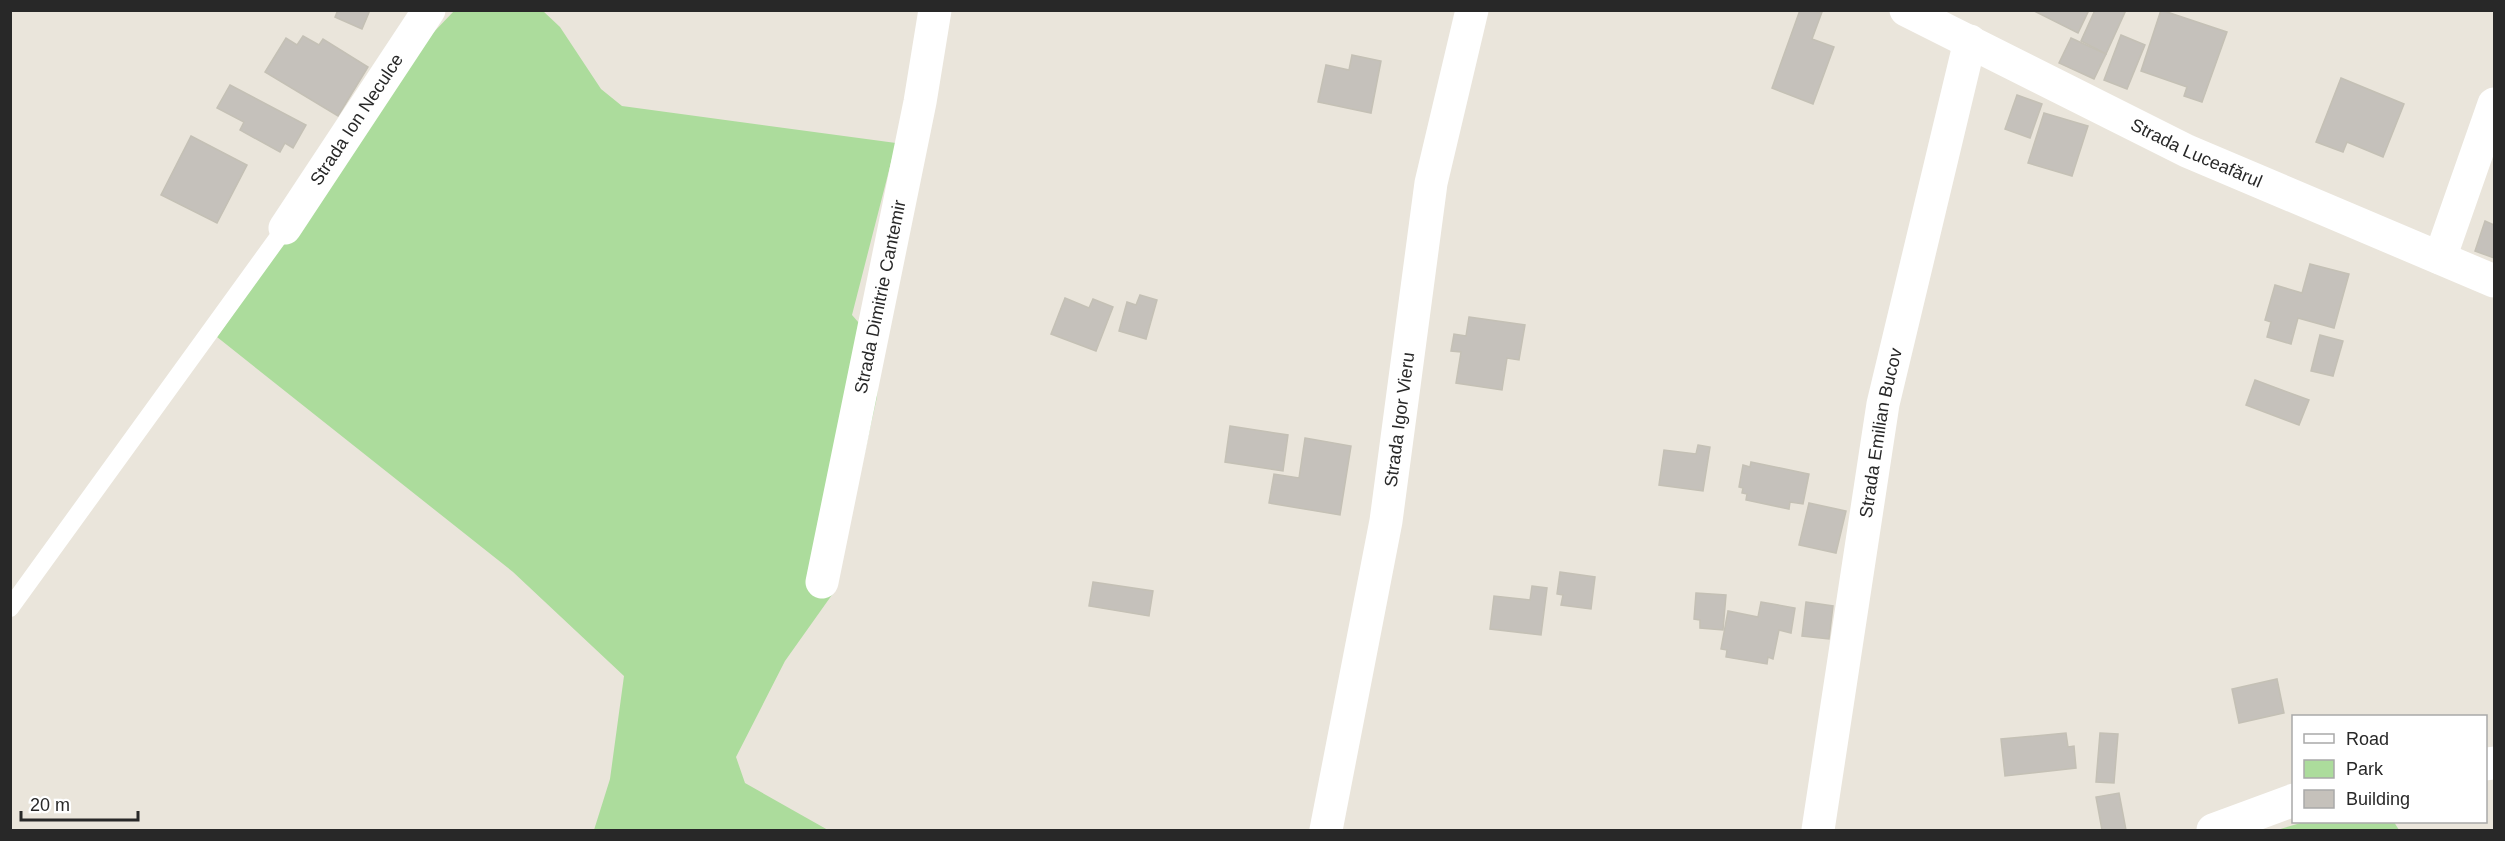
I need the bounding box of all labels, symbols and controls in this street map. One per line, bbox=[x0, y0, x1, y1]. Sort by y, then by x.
street label: Strada Ion Neculce bbox=[306, 50, 407, 189]
street label: Strada Luceafărul bbox=[2128, 114, 2265, 192]
street label: Strada Dimitrie Cantemir bbox=[851, 198, 910, 395]
street label: Strada Emilian Bucov bbox=[1856, 346, 1906, 519]
street label: Strada Igor Vieru bbox=[1381, 351, 1418, 488]
legend bbox=[2292, 715, 2487, 823]
text: Road bbox=[2346, 729, 2389, 749]
text: Park bbox=[2346, 759, 2384, 779]
scale bar bbox=[21, 784, 138, 822]
text: Building bbox=[2346, 789, 2410, 809]
text: 20 m bbox=[30, 795, 70, 815]

